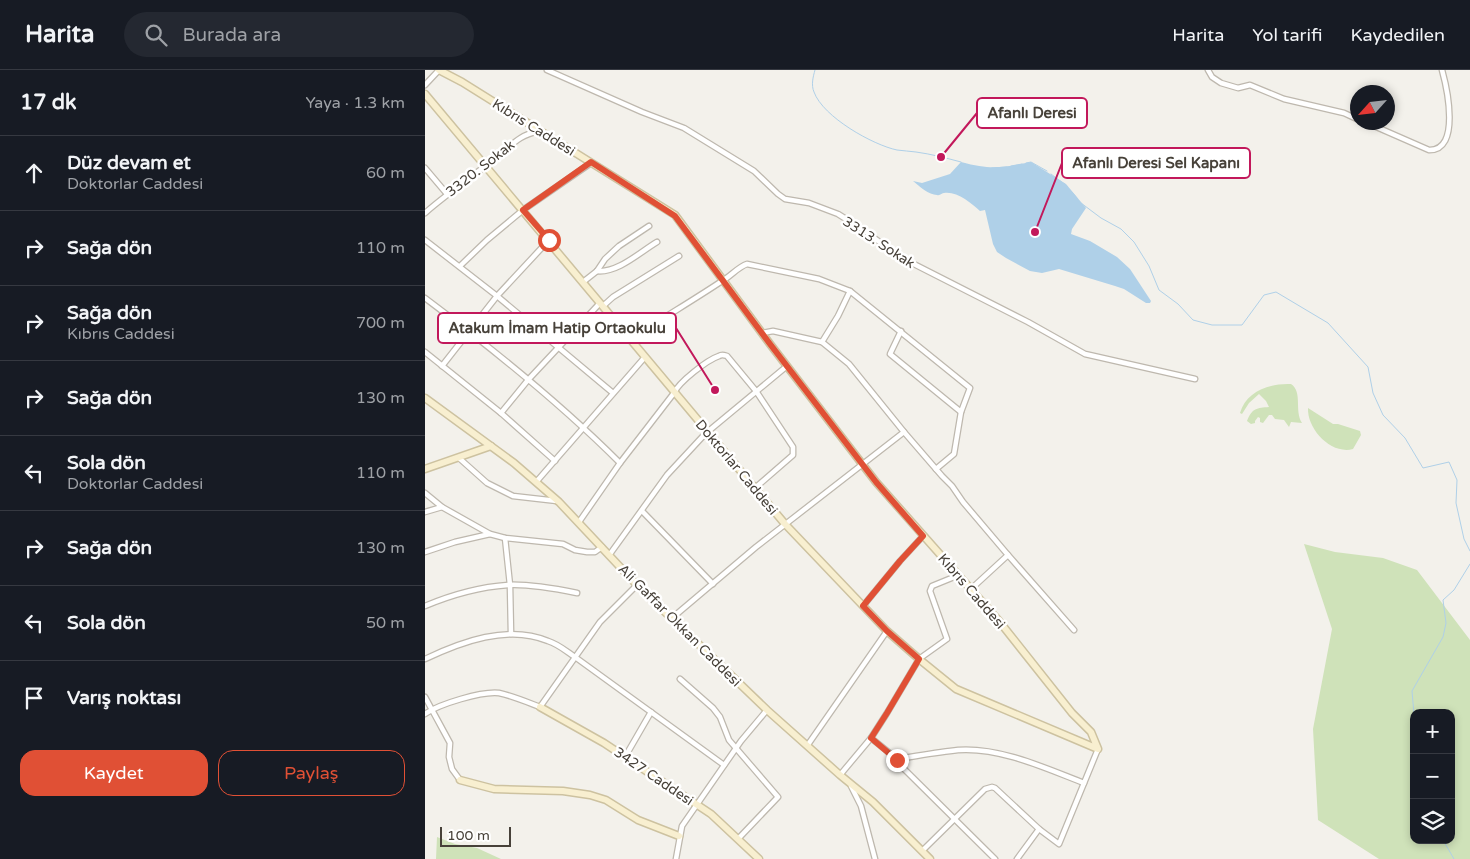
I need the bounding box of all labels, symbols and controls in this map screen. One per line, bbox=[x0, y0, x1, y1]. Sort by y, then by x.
search box bbox=[124, 12, 474, 57]
text: Harita bbox=[25, 20, 94, 49]
icon: search bbox=[142, 21, 170, 49]
text: Burada ara bbox=[182, 24, 281, 46]
text: Harita bbox=[1172, 24, 1224, 46]
text: Yol tarifi bbox=[1252, 24, 1322, 46]
text: Kaydedilen bbox=[1350, 24, 1445, 46]
north arrow bbox=[1350, 85, 1395, 130]
text: 17 dk bbox=[20, 90, 77, 115]
text: Yaya · 1.3 km bbox=[305, 93, 405, 113]
street label: Kıbrıs Caddesi bbox=[489, 95, 578, 160]
callout: Afanlı Deresi bbox=[977, 98, 1087, 128]
text: Afanlı Deresi bbox=[987, 104, 1077, 122]
street label: 3320. Sokak bbox=[443, 136, 518, 201]
callout: Afanlı Deresi Sel Kapanı bbox=[1062, 148, 1250, 178]
text: Düz devam et bbox=[67, 152, 191, 174]
text: Afanlı Deresi Sel Kapanı bbox=[1072, 154, 1240, 173]
icon: ahead bbox=[20, 159, 48, 187]
text: 60 m bbox=[366, 163, 405, 183]
text: Doktorlar Caddesi bbox=[67, 174, 203, 194]
street label: 3313. Sokak bbox=[839, 213, 918, 272]
route start bbox=[538, 229, 561, 252]
icon: right bbox=[20, 234, 48, 262]
text: Sağa dön bbox=[67, 237, 152, 259]
text: 110 m bbox=[356, 238, 405, 258]
text: Sağa dön bbox=[67, 302, 152, 324]
icon: right bbox=[20, 309, 48, 337]
text: 700 m bbox=[356, 313, 405, 333]
callout: Atakum İmam Hatip Ortaokulu bbox=[438, 313, 676, 343]
text: Atakum İmam Hatip Ortaokulu bbox=[448, 319, 666, 338]
text: Kıbrıs Caddesi bbox=[67, 324, 175, 344]
icon: right bbox=[20, 384, 48, 412]
text: Sağa dön bbox=[67, 387, 152, 409]
text: 130 m bbox=[356, 388, 405, 408]
street label: Doktorlar Caddesi bbox=[692, 416, 781, 518]
text: Sola dön bbox=[67, 452, 146, 474]
icon: left bbox=[20, 459, 48, 487]
text: 110 m bbox=[356, 463, 405, 483]
text: Doktorlar Caddesi bbox=[67, 474, 203, 494]
icon: right bbox=[20, 534, 48, 562]
text: Sağa dön bbox=[67, 537, 152, 559]
text: 130 m bbox=[356, 538, 405, 558]
street label: Kıbrıs Caddesi bbox=[934, 550, 1009, 632]
street label: Ali Gaffar Okkan Caddesi bbox=[615, 560, 745, 690]
icon: left bbox=[20, 609, 48, 637]
text: Sola dön bbox=[67, 612, 146, 634]
text: 50 m bbox=[366, 613, 405, 633]
icon: arrive bbox=[20, 684, 48, 712]
text: Varış noktası bbox=[67, 687, 181, 709]
map controls bbox=[1410, 709, 1455, 844]
button: + bbox=[1410, 709, 1455, 754]
street label: 3427 Caddesi bbox=[611, 744, 697, 809]
route end bbox=[886, 749, 909, 772]
button: Kaydet bbox=[20, 750, 208, 796]
button: Paylaş bbox=[218, 750, 405, 796]
button: − bbox=[1410, 754, 1455, 799]
button: layers bbox=[1410, 799, 1455, 844]
scale bar bbox=[440, 824, 511, 847]
text: 100 m bbox=[447, 827, 490, 844]

